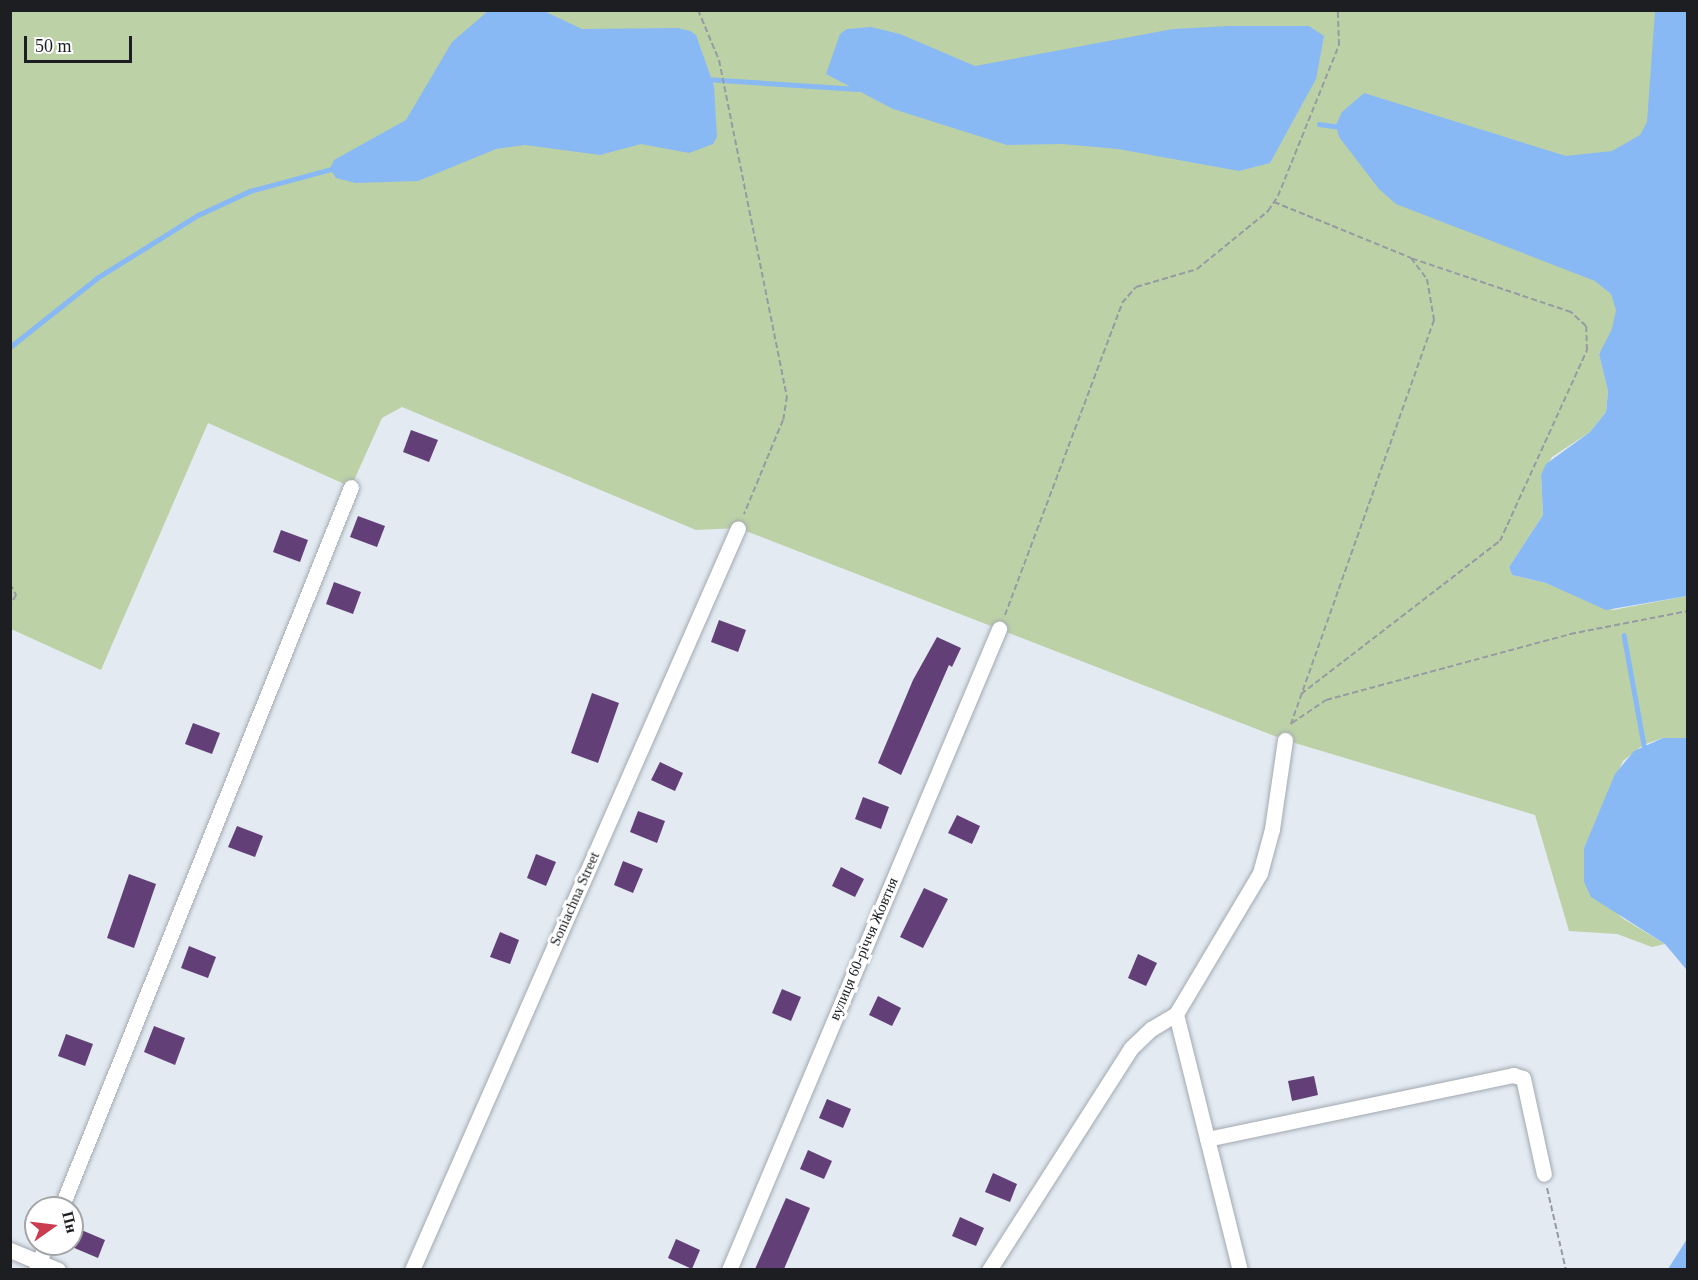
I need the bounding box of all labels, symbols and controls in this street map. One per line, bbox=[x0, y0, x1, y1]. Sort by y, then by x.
scale bar bbox=[27, 24, 135, 62]
text: 50 m bbox=[35, 36, 72, 56]
street label: Soniachna Street bbox=[546, 849, 604, 949]
street label: вулиця 60-річчя Жовтня bbox=[826, 875, 902, 1023]
north arrow bbox=[24, 1196, 84, 1256]
text: Пн bbox=[59, 1209, 81, 1235]

